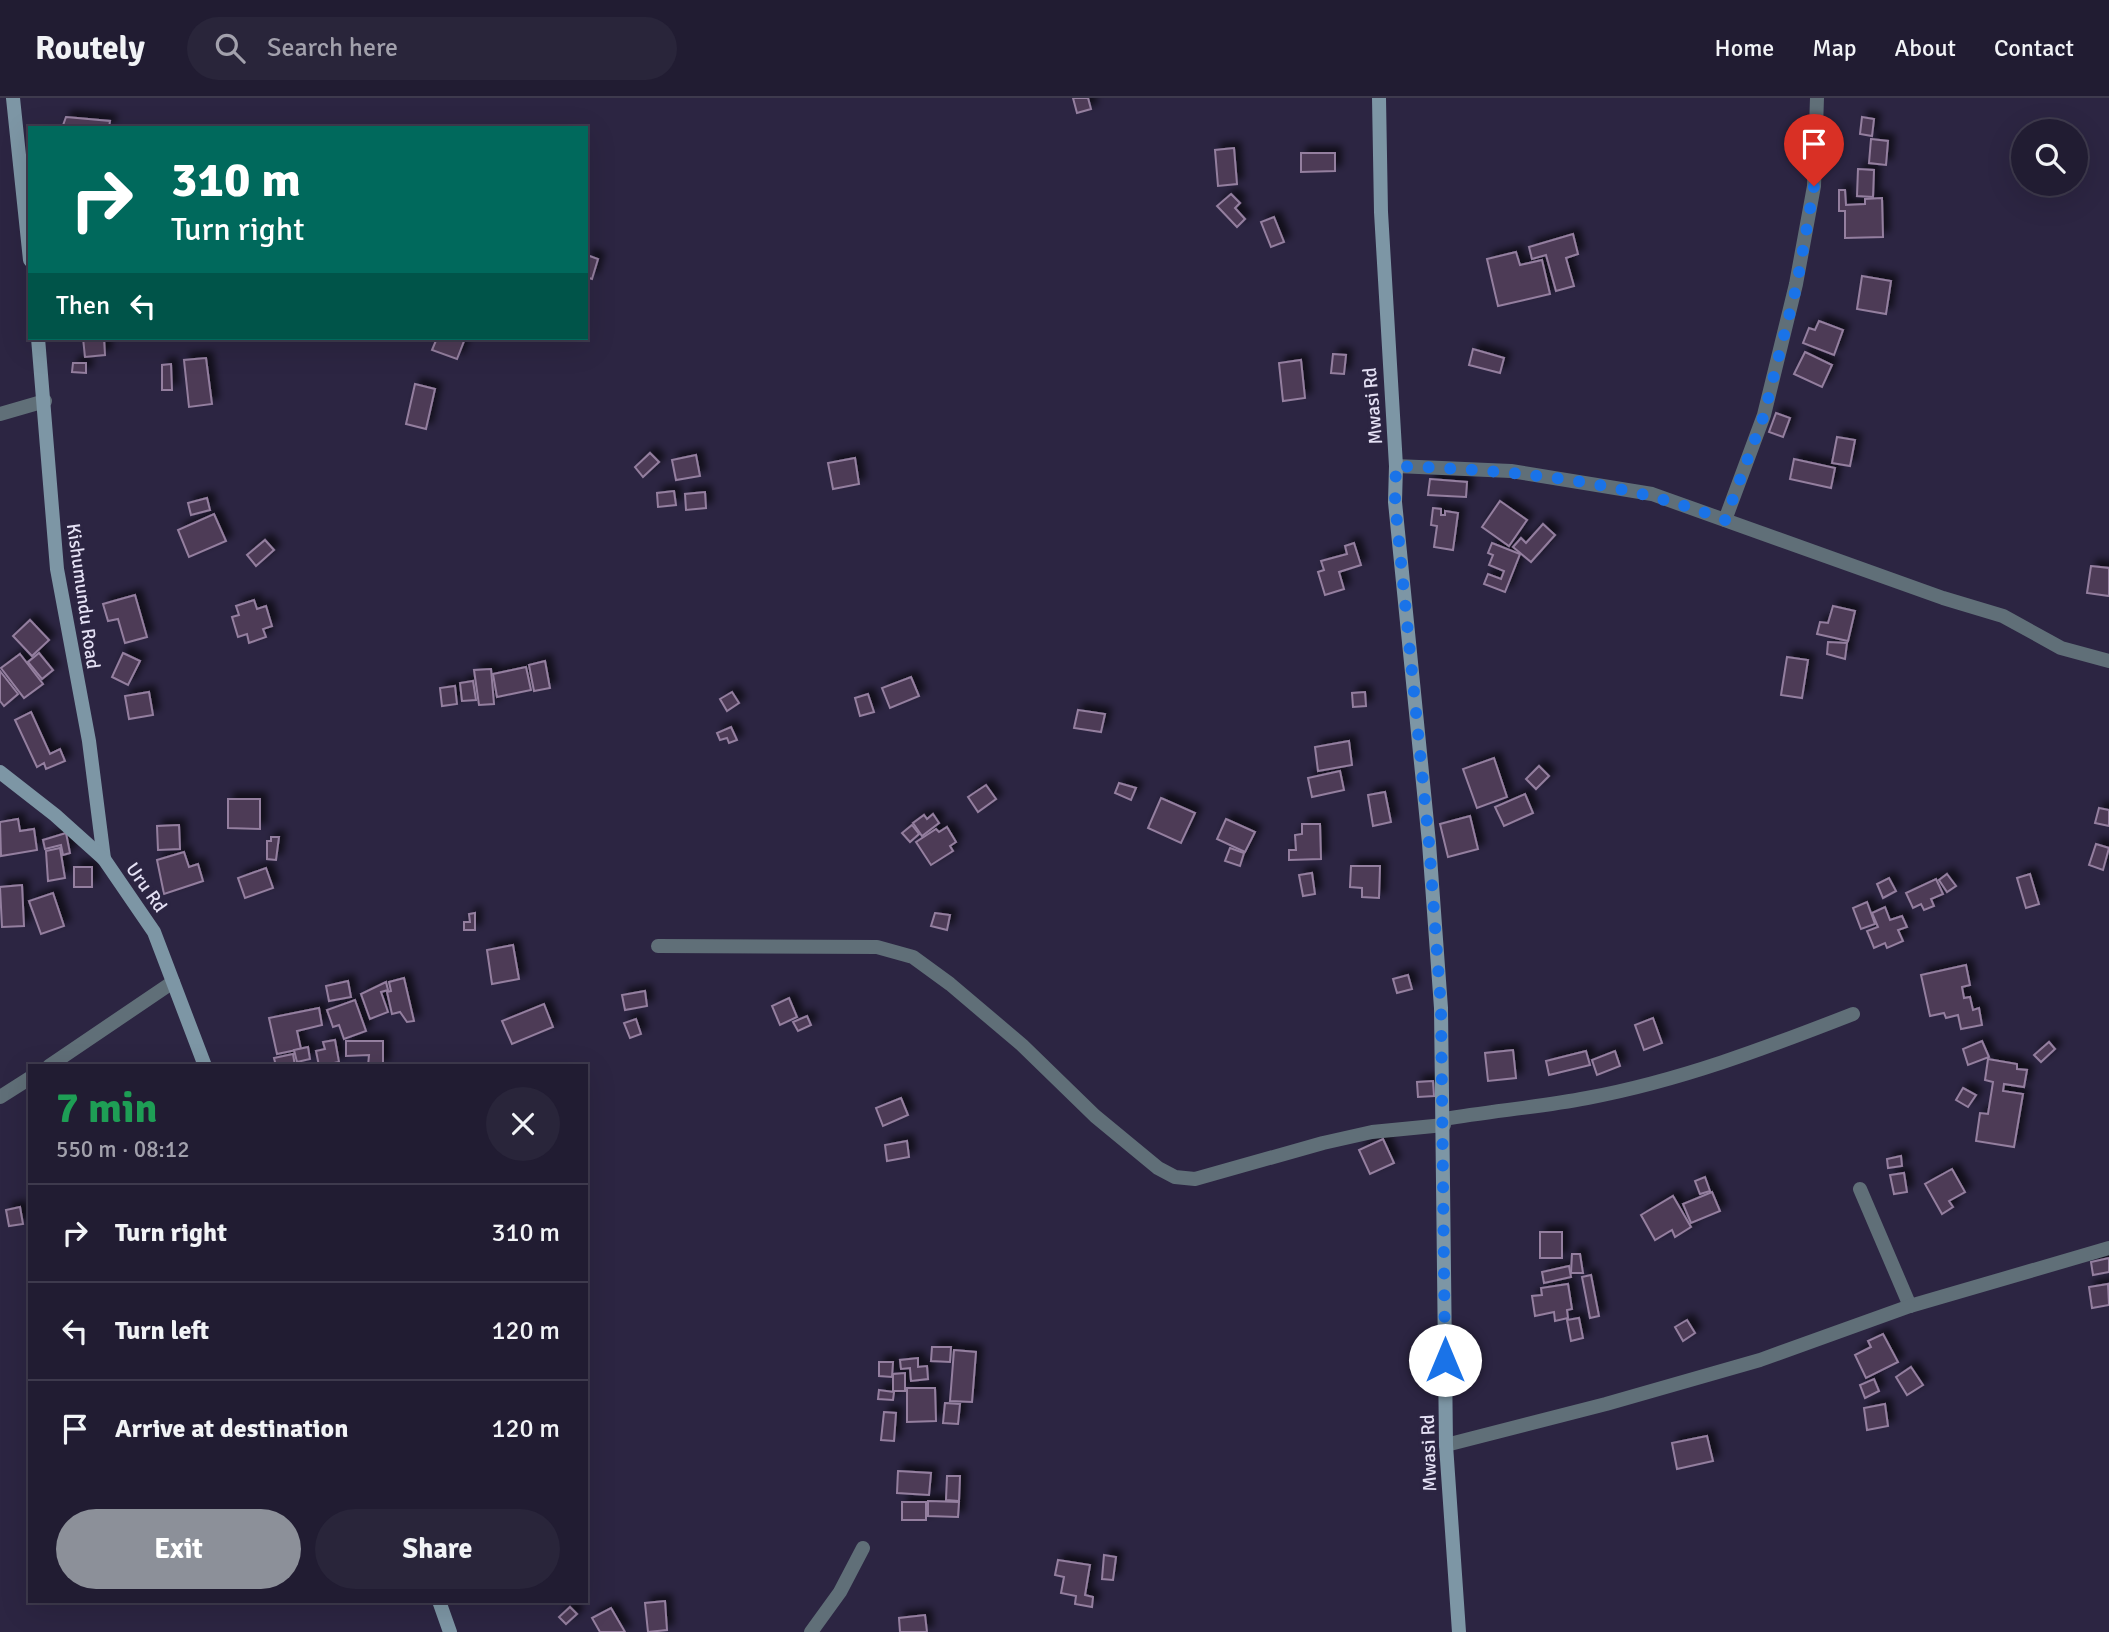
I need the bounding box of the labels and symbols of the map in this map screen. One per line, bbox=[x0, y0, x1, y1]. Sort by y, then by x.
pin bbox=[1784, 114, 1844, 186]
street label: Mwasi Rd bbox=[1358, 366, 1388, 446]
street label: Kishumundu Road bbox=[61, 522, 105, 670]
street label: Uru Rd bbox=[120, 858, 172, 917]
position arrow bbox=[1408, 1323, 1482, 1397]
street label: Mwasi Rd bbox=[1416, 1414, 1442, 1492]

